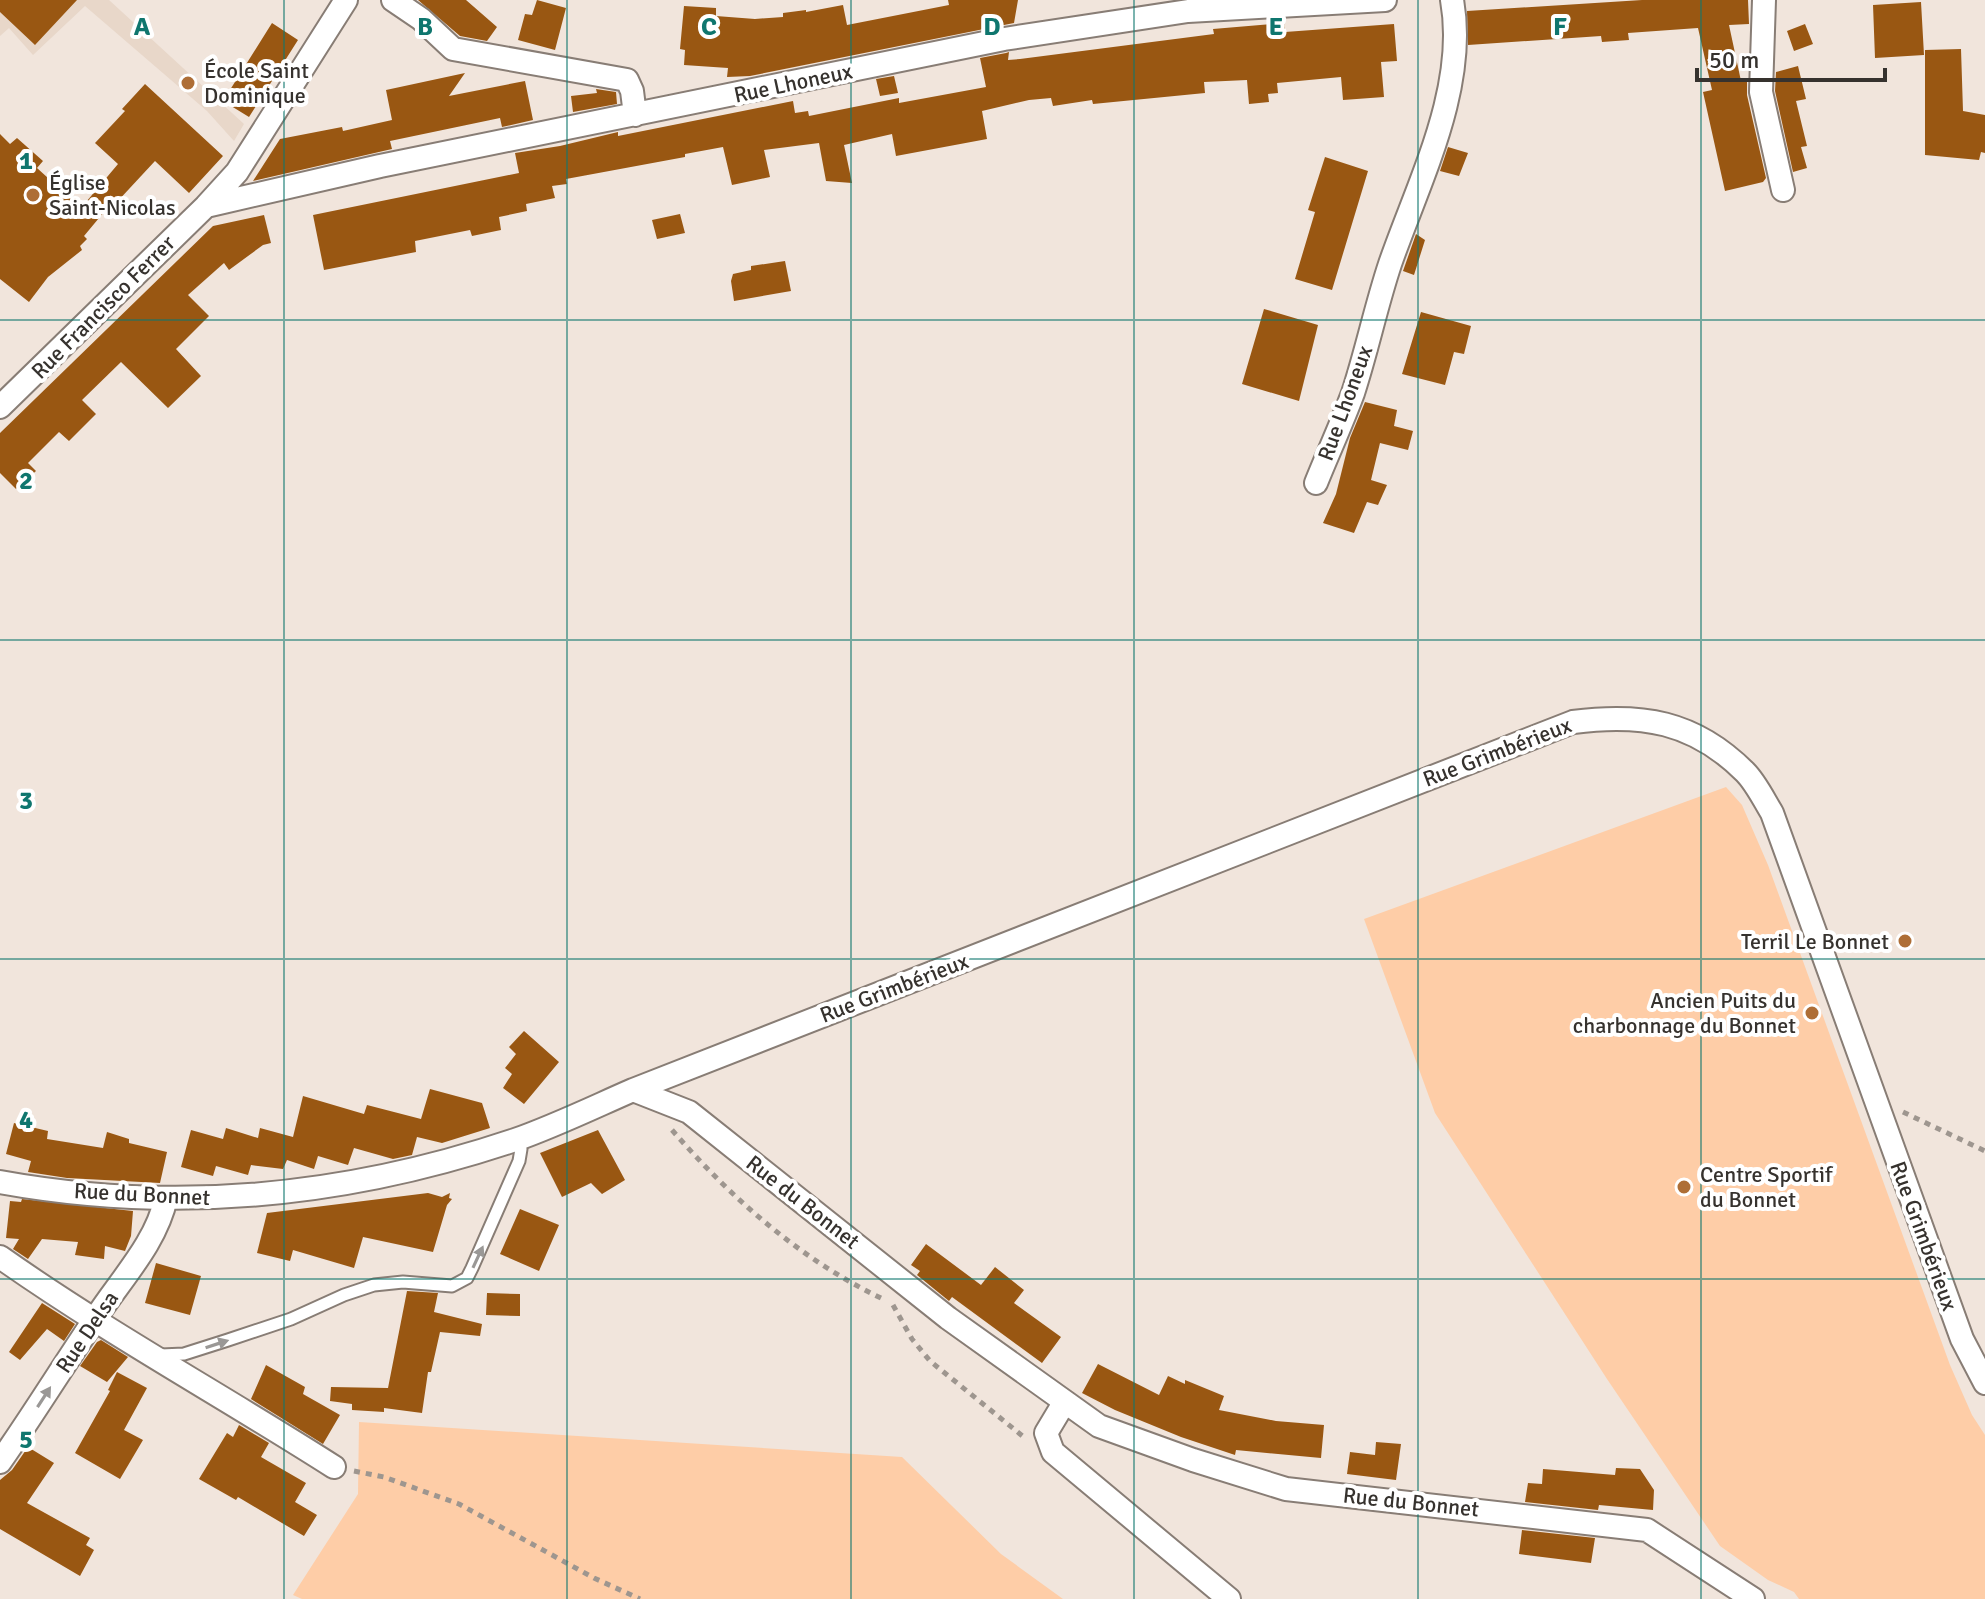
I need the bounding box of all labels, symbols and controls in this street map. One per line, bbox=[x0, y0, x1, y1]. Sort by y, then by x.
text: A bbox=[134, 11, 151, 43]
text: B bbox=[417, 11, 433, 43]
text: C bbox=[701, 11, 717, 43]
text: D bbox=[983, 11, 1001, 43]
text: E bbox=[1269, 11, 1283, 43]
text: F bbox=[1553, 11, 1567, 43]
scale bar bbox=[1697, 32, 1885, 82]
text: 50 m bbox=[1709, 45, 1759, 75]
place label: École Saint Dominique bbox=[204, 57, 309, 109]
street label: Rue Lhoneux bbox=[731, 57, 855, 109]
marker: École Saint Dominique bbox=[179, 74, 197, 92]
text: 1 bbox=[19, 145, 33, 177]
place label: Église Saint-Nicolas bbox=[49, 169, 176, 221]
marker: Église Saint-Nicolas bbox=[24, 186, 42, 204]
street label: Rue Francisco Ferrer bbox=[26, 230, 180, 384]
street label: Rue Lhoneux bbox=[1312, 342, 1378, 464]
text: 2 bbox=[19, 465, 33, 497]
street label: Rue Grimbérieux bbox=[1419, 711, 1575, 793]
text: 3 bbox=[19, 785, 33, 817]
place label: Terril Le Bonnet bbox=[1741, 928, 1889, 955]
marker: Terril Le Bonnet bbox=[1896, 932, 1914, 950]
street label: Rue Grimbérieux bbox=[816, 947, 972, 1029]
place label: Ancien Puits du charbonnage du Bonnet bbox=[1573, 987, 1796, 1039]
marker: Ancien Puits du charbonnage du Bonnet bbox=[1803, 1004, 1821, 1022]
text: 4 bbox=[19, 1104, 33, 1136]
street label: Rue du Bonnet bbox=[741, 1149, 865, 1255]
street label: Rue Grimbérieux bbox=[1884, 1158, 1964, 1314]
place label: Centre Sportif du Bonnet bbox=[1700, 1161, 1834, 1213]
street label: Rue du Bonnet bbox=[73, 1177, 211, 1211]
marker: Centre Sportif du Bonnet bbox=[1675, 1178, 1693, 1196]
one-way arrow bbox=[471, 1245, 485, 1268]
street label: Rue Delsa bbox=[50, 1286, 124, 1378]
one-way arrow bbox=[205, 1337, 229, 1349]
one-way arrow bbox=[36, 1387, 51, 1408]
text: 5 bbox=[19, 1424, 33, 1456]
street label: Rue du Bonnet bbox=[1342, 1481, 1481, 1523]

